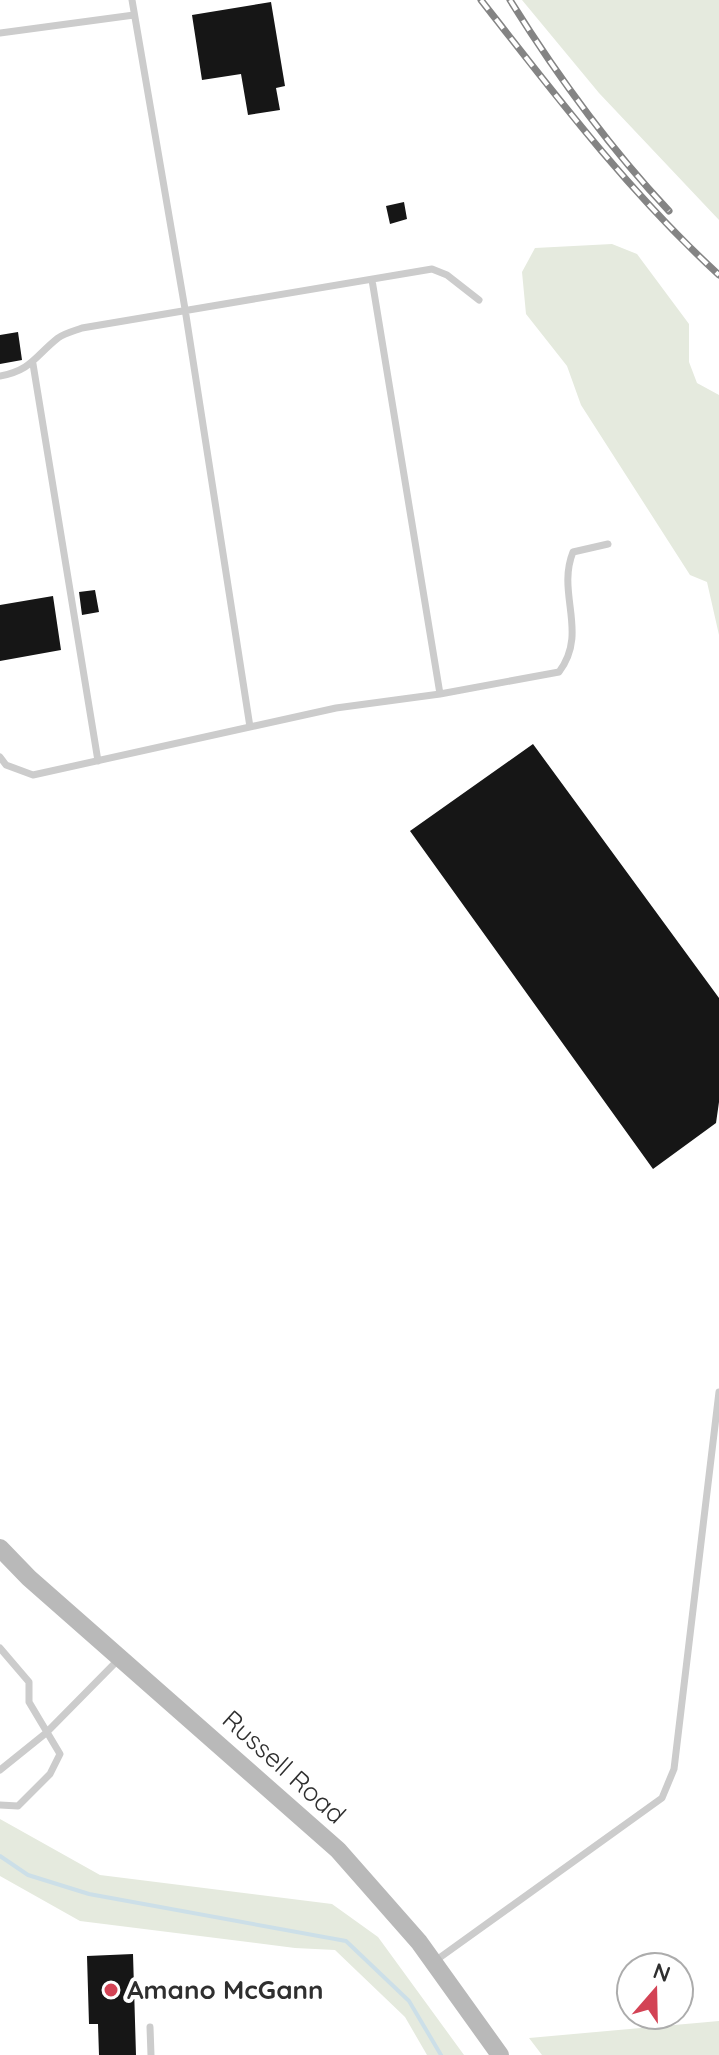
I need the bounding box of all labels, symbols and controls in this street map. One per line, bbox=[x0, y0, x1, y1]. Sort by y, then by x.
street label: Russell Road bbox=[216, 1703, 353, 1831]
north arrow bbox=[615, 1951, 695, 2031]
text: N bbox=[649, 1956, 674, 1988]
place label: Amano McGann bbox=[127, 1973, 324, 2006]
marker: Amano McGann bbox=[102, 1981, 120, 1999]

